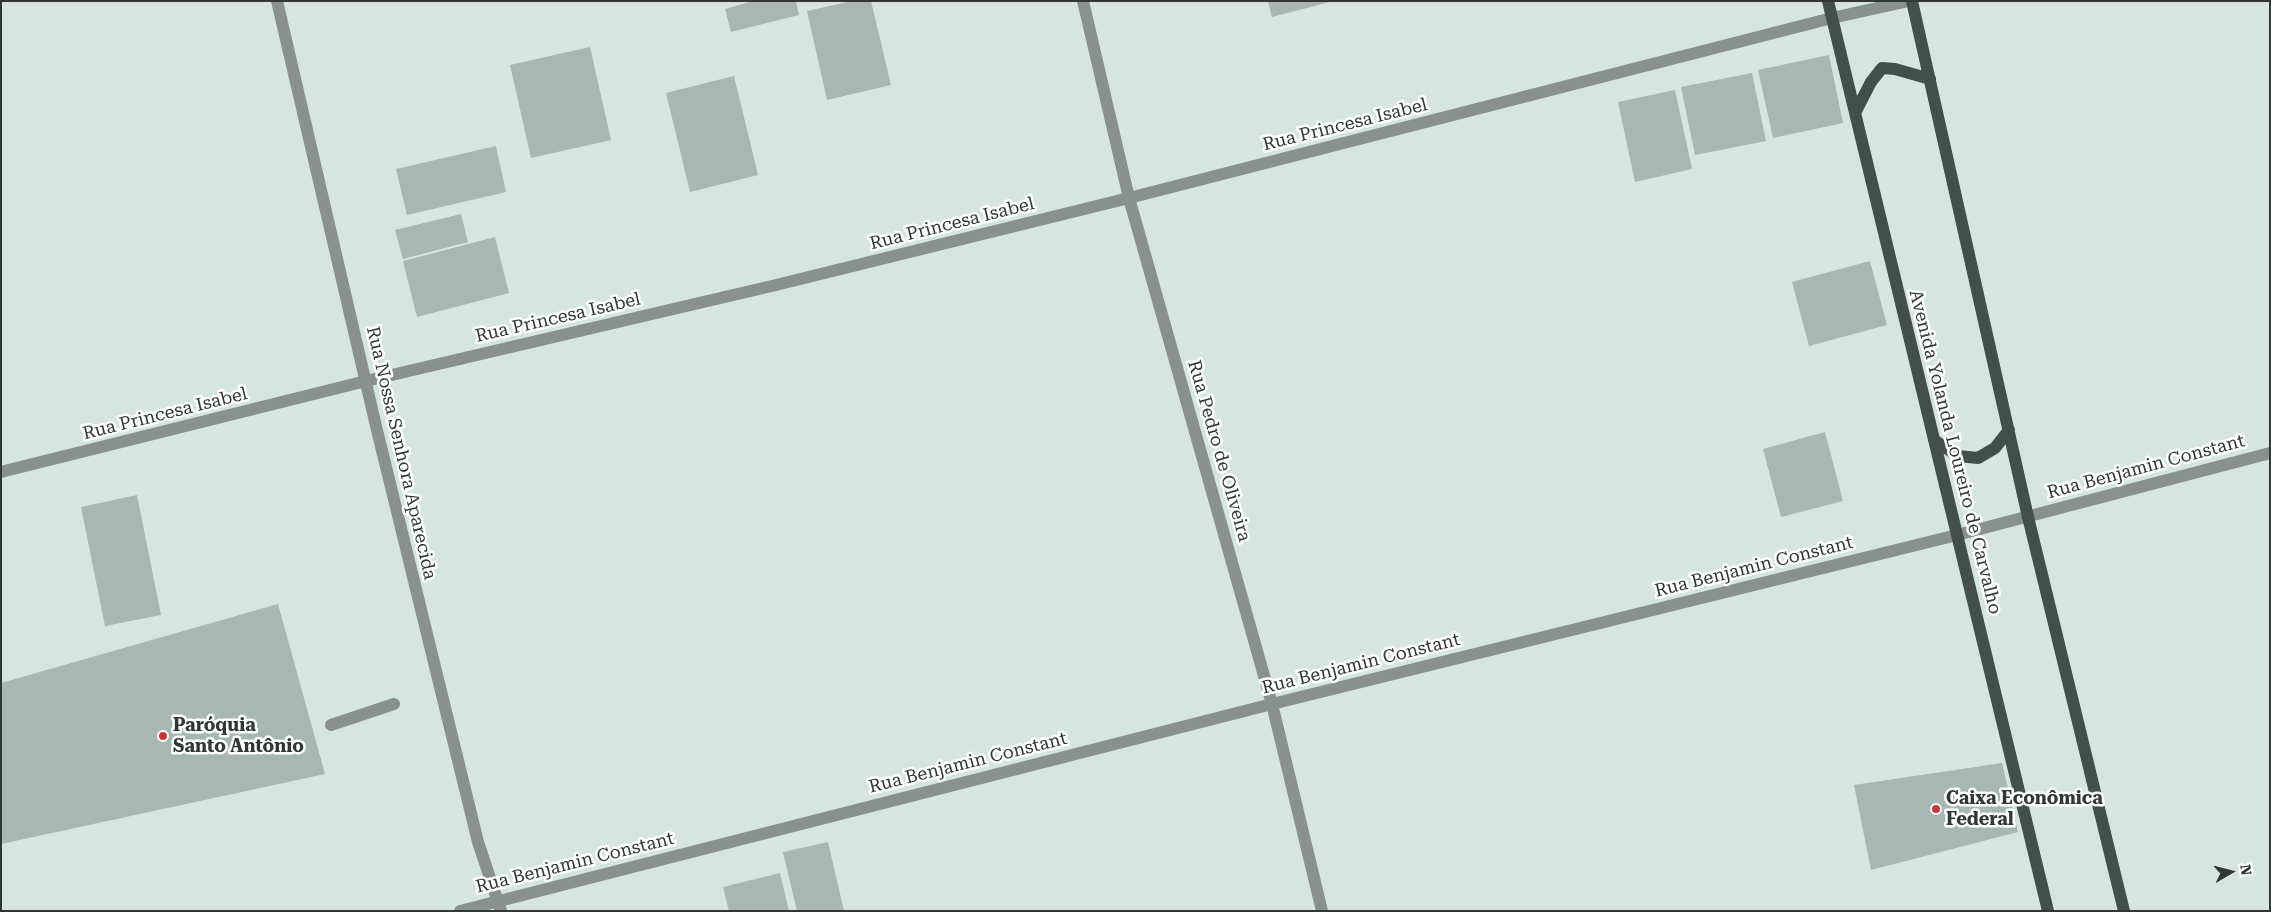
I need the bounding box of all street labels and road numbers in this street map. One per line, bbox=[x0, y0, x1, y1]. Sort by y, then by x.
street label: Rua Princesa Isabel bbox=[1261, 94, 1429, 156]
street label: Rua Princesa Isabel bbox=[868, 193, 1036, 255]
street label: Avenida Yolanda Loureiro de Carvalho bbox=[1904, 288, 2006, 616]
street label: Rua Princesa Isabel bbox=[473, 289, 643, 347]
street label: Rua Nossa Senhora Aparecida bbox=[361, 324, 441, 582]
street label: Rua Pedro de Oliveira bbox=[1183, 358, 1255, 544]
street label: Rua Princesa Isabel bbox=[81, 383, 249, 445]
street label: Rua Benjamin Constant bbox=[2045, 430, 2247, 504]
street label: Rua Benjamin Constant bbox=[1653, 532, 1855, 602]
street label: Rua Benjamin Constant bbox=[1260, 629, 1462, 699]
street label: Rua Benjamin Constant bbox=[867, 728, 1069, 798]
street label: Rua Benjamin Constant bbox=[474, 828, 676, 898]

